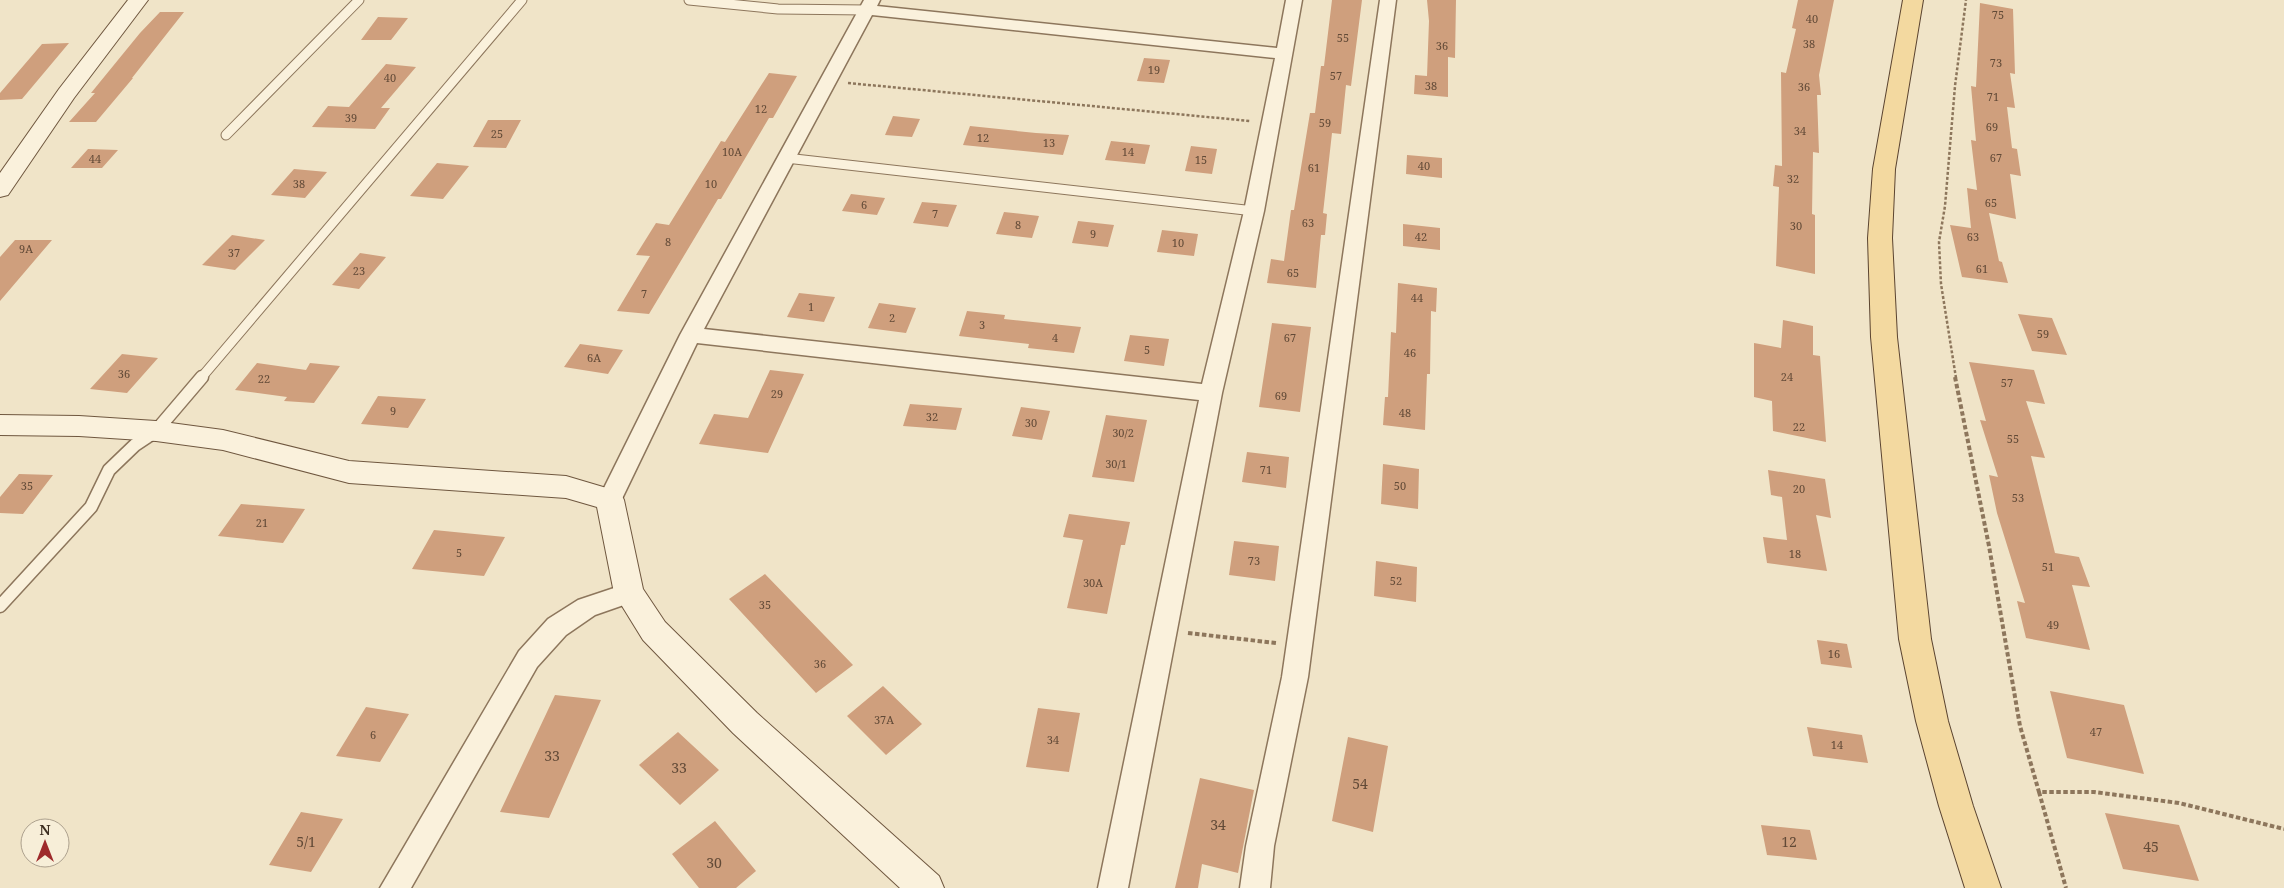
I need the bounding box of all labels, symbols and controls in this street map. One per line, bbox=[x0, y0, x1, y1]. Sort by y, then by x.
house number: 75 bbox=[1992, 7, 2004, 22]
house number: 40 bbox=[1806, 11, 1818, 26]
house number: 55 bbox=[1337, 30, 1349, 45]
house number: 38 bbox=[1803, 36, 1815, 51]
house number: 36 bbox=[1436, 38, 1448, 53]
house number: 73 bbox=[1990, 55, 2002, 70]
house number: 19 bbox=[1148, 62, 1160, 77]
house number: 57 bbox=[1330, 68, 1342, 83]
house number: 40 bbox=[384, 70, 396, 85]
house number: 38 bbox=[1425, 78, 1437, 93]
house number: 36 bbox=[1798, 79, 1810, 94]
house number: 71 bbox=[1987, 89, 1999, 104]
house number: 12 bbox=[755, 101, 767, 116]
house number: 39 bbox=[345, 110, 357, 125]
house number: 59 bbox=[1319, 115, 1331, 130]
house number: 69 bbox=[1986, 119, 1998, 134]
house number: 34 bbox=[1794, 123, 1806, 138]
house number: 25 bbox=[491, 126, 503, 141]
house number: 12 bbox=[977, 130, 989, 145]
house number: 13 bbox=[1043, 135, 1055, 150]
house number: 10А bbox=[722, 144, 742, 159]
house number: 14 bbox=[1122, 144, 1134, 159]
house number: 67 bbox=[1990, 150, 2002, 165]
house number: 44 bbox=[89, 151, 101, 166]
house number: 15 bbox=[1195, 152, 1207, 167]
house number: 40 bbox=[1418, 158, 1430, 173]
house number: 61 bbox=[1308, 160, 1320, 175]
house number: 32 bbox=[1787, 171, 1799, 186]
house number: 38 bbox=[293, 176, 305, 191]
house number: 10 bbox=[705, 176, 717, 191]
house number: 65 bbox=[1985, 195, 1997, 210]
house number: 6 bbox=[861, 197, 867, 212]
house number: 7 bbox=[932, 206, 938, 221]
house number: 63 bbox=[1302, 215, 1314, 230]
house number: 8 bbox=[1015, 217, 1021, 232]
house number: 30 bbox=[1790, 218, 1802, 233]
house number: 9 bbox=[1090, 226, 1096, 241]
house number: 42 bbox=[1415, 229, 1427, 244]
house number: 63 bbox=[1967, 229, 1979, 244]
house number: 8 bbox=[665, 234, 671, 249]
house number: 10 bbox=[1172, 235, 1184, 250]
house number: 9А bbox=[19, 241, 33, 256]
house number: 37 bbox=[228, 245, 240, 260]
house number: 61 bbox=[1976, 261, 1988, 276]
house number: 23 bbox=[353, 263, 365, 278]
house number: 65 bbox=[1287, 265, 1299, 280]
house number: 7 bbox=[641, 286, 647, 301]
house number: 44 bbox=[1411, 290, 1423, 305]
house number: 1 bbox=[808, 299, 814, 314]
house number: 2 bbox=[889, 310, 895, 325]
house number: 3 bbox=[979, 317, 985, 332]
house number: 59 bbox=[2037, 326, 2049, 341]
house number: 4 bbox=[1052, 330, 1058, 345]
house number: 67 bbox=[1284, 330, 1296, 345]
house number: 5 bbox=[1144, 342, 1150, 357]
house number: 46 bbox=[1404, 345, 1416, 360]
house number: 6А bbox=[587, 350, 601, 365]
house number: 36 bbox=[118, 366, 130, 381]
house number: 24 bbox=[1781, 369, 1793, 384]
house number: 22 bbox=[258, 371, 270, 386]
house number: 57 bbox=[2001, 375, 2013, 390]
house number: 29 bbox=[771, 386, 783, 401]
house number: 69 bbox=[1275, 388, 1287, 403]
house number: 9 bbox=[390, 403, 396, 418]
house number: 48 bbox=[1399, 405, 1411, 420]
house number: 32 bbox=[926, 409, 938, 424]
house number: 30 bbox=[1025, 415, 1037, 430]
house number: 22 bbox=[1793, 419, 1805, 434]
house number: 30/2 bbox=[1112, 425, 1134, 440]
house number: 55 bbox=[2007, 431, 2019, 446]
house number: 30/1 bbox=[1105, 456, 1127, 471]
house number: 71 bbox=[1260, 462, 1272, 477]
house number: 35 bbox=[21, 478, 33, 493]
house number: 50 bbox=[1394, 478, 1406, 493]
house number: 20 bbox=[1793, 481, 1805, 496]
house number: 53 bbox=[2012, 490, 2024, 505]
house number: 21 bbox=[256, 515, 268, 530]
house number: 5 bbox=[456, 545, 462, 560]
house number: 18 bbox=[1789, 546, 1801, 561]
house number: 73 bbox=[1248, 553, 1260, 568]
house number: 51 bbox=[2042, 559, 2054, 574]
house number: 52 bbox=[1390, 573, 1402, 588]
house number: 30А bbox=[1083, 575, 1103, 590]
house number: 35 bbox=[759, 597, 771, 612]
house number: 49 bbox=[2047, 617, 2059, 632]
house number: 16 bbox=[1828, 646, 1840, 661]
house number: 36 bbox=[814, 656, 826, 671]
house number: 37А bbox=[874, 712, 894, 727]
house number: 47 bbox=[2090, 724, 2102, 739]
house number: 6 bbox=[370, 727, 376, 742]
house number: 34 bbox=[1047, 732, 1059, 747]
house number: 14 bbox=[1831, 737, 1843, 752]
house number: 33 bbox=[544, 746, 560, 765]
house number: 33 bbox=[671, 758, 687, 777]
house number: 54 bbox=[1352, 774, 1368, 793]
house number: 34 bbox=[1210, 815, 1226, 834]
north arrow bbox=[20, 818, 70, 868]
text: N bbox=[39, 820, 51, 839]
house number: 5/1 bbox=[296, 832, 316, 851]
house number: 12 bbox=[1781, 832, 1797, 851]
house number: 45 bbox=[2143, 837, 2159, 856]
house number: 30 bbox=[706, 853, 722, 872]

